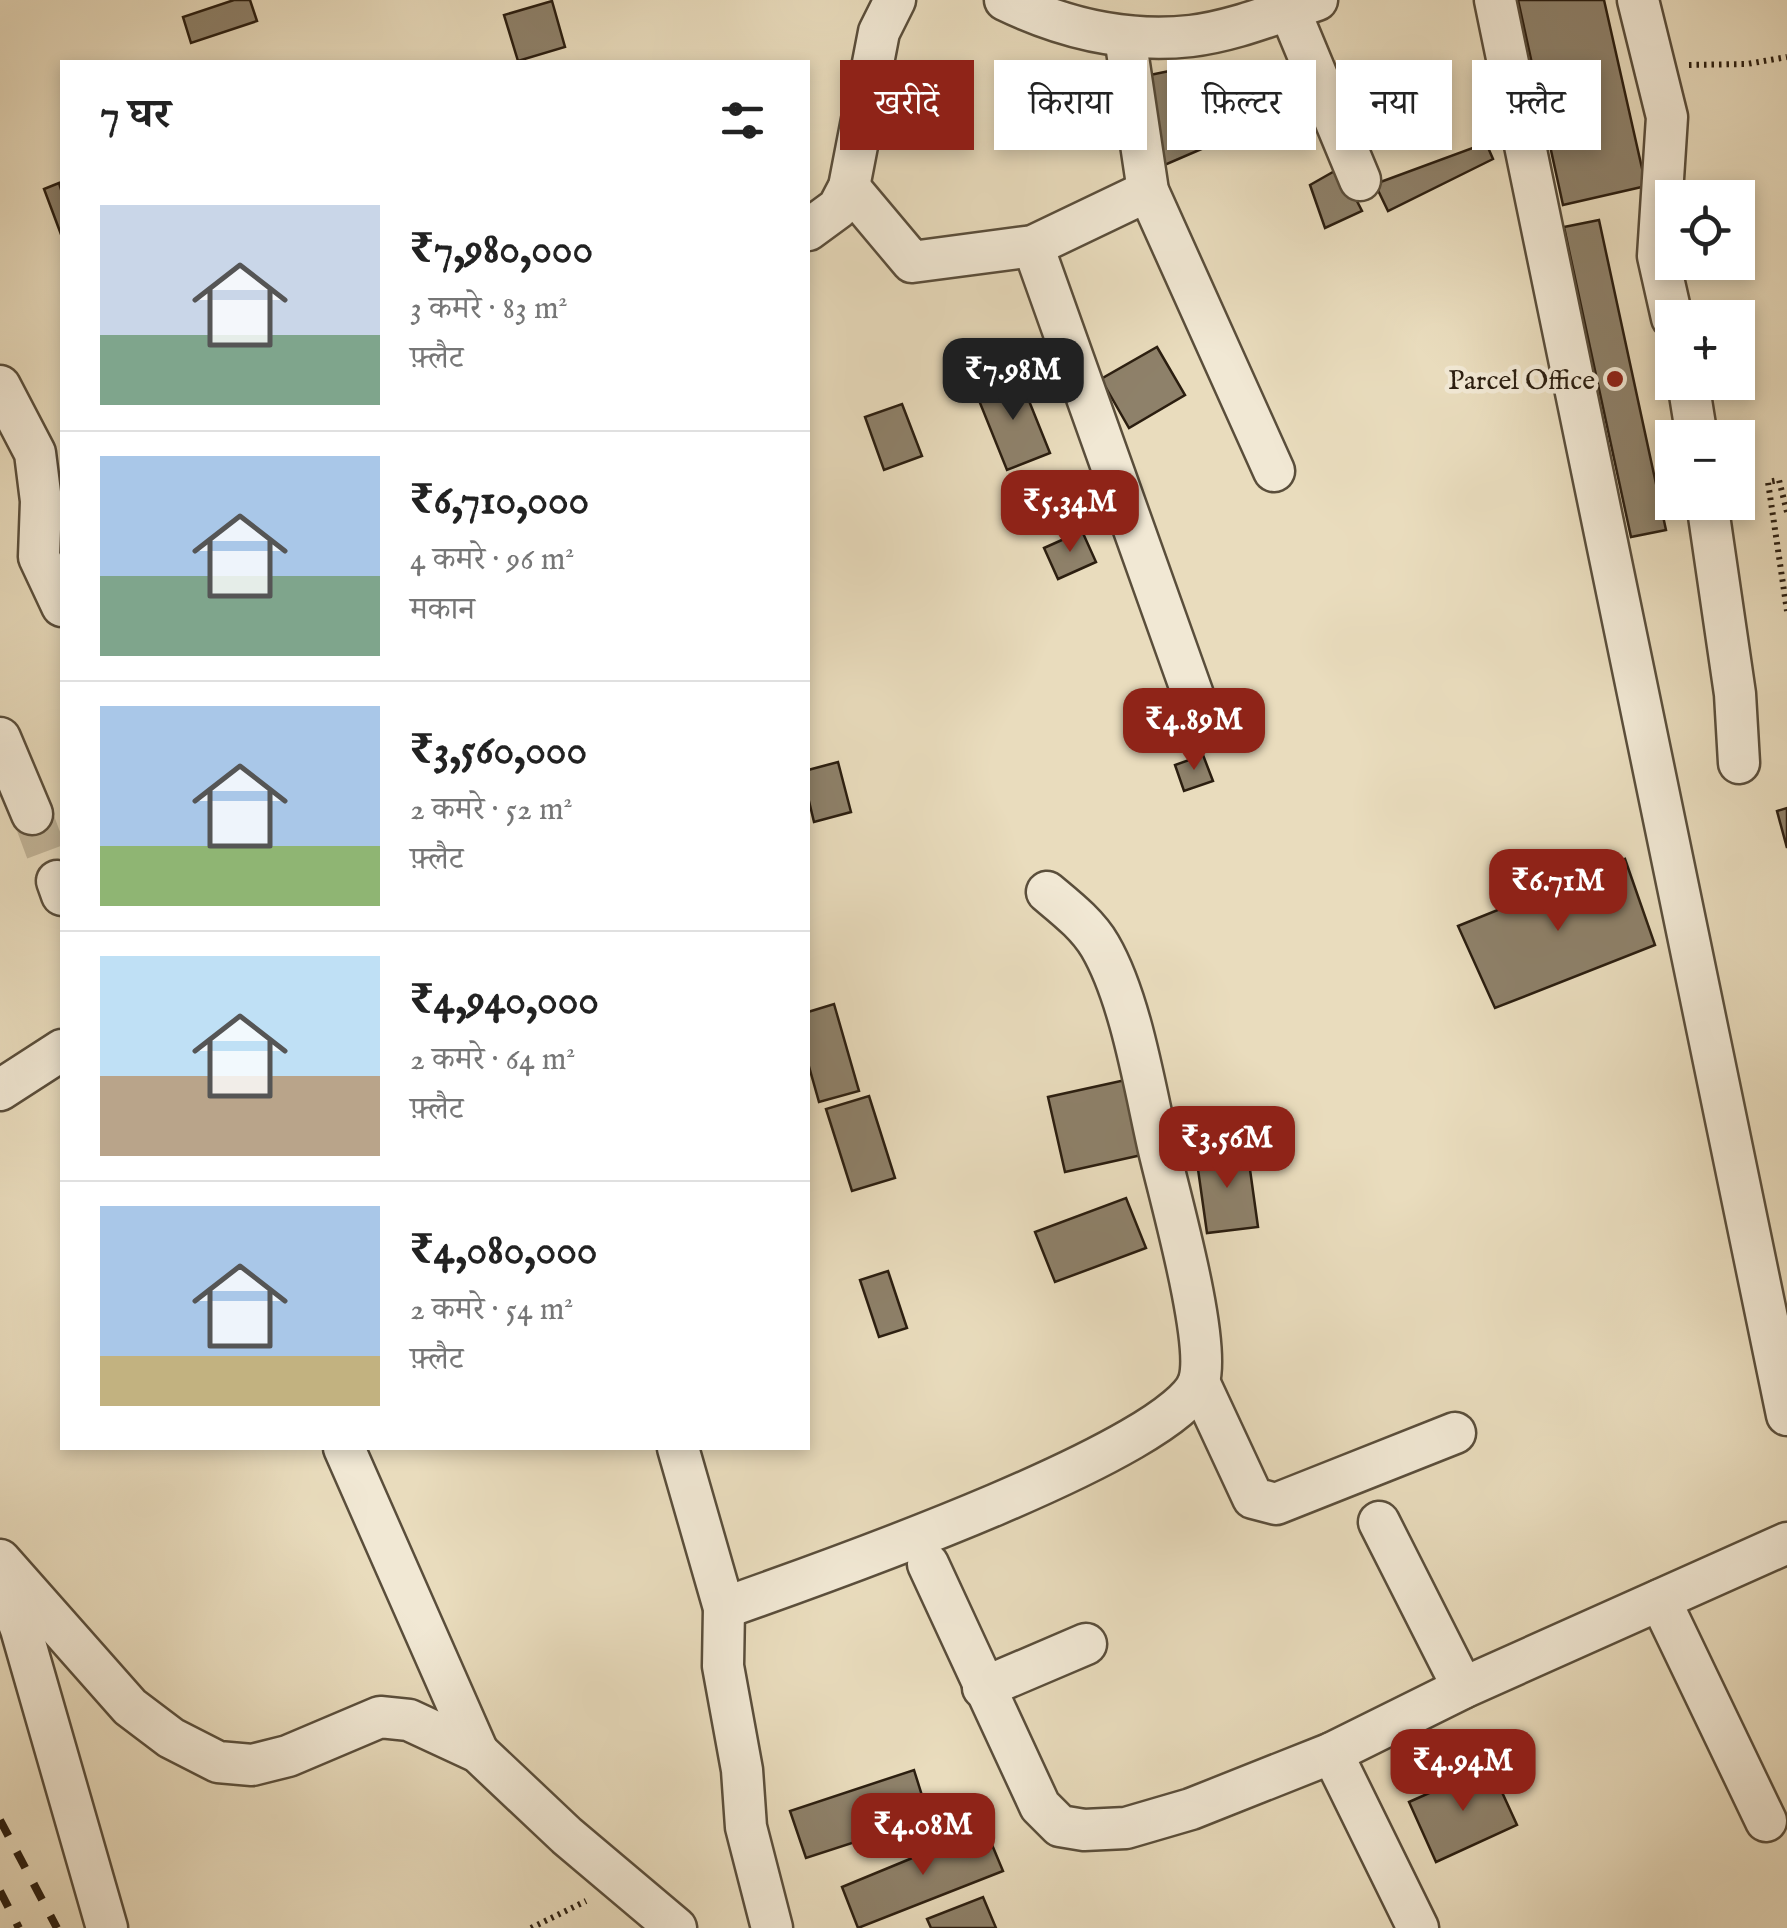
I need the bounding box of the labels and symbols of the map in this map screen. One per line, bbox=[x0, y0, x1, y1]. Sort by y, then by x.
pin: ₹7.98M bbox=[932, 338, 1094, 423]
place label: Parcel Office bbox=[1448, 364, 1595, 399]
marker: Parcel Office bbox=[1604, 368, 1626, 390]
pin: ₹5.34M bbox=[989, 470, 1151, 555]
pin: ₹4.89M bbox=[1113, 688, 1275, 773]
pin: ₹6.71M bbox=[1477, 849, 1639, 934]
pin: ₹3.56M bbox=[1146, 1106, 1308, 1191]
pin: ₹4.94M bbox=[1382, 1729, 1544, 1814]
pin: ₹4.08M bbox=[842, 1793, 1004, 1878]

